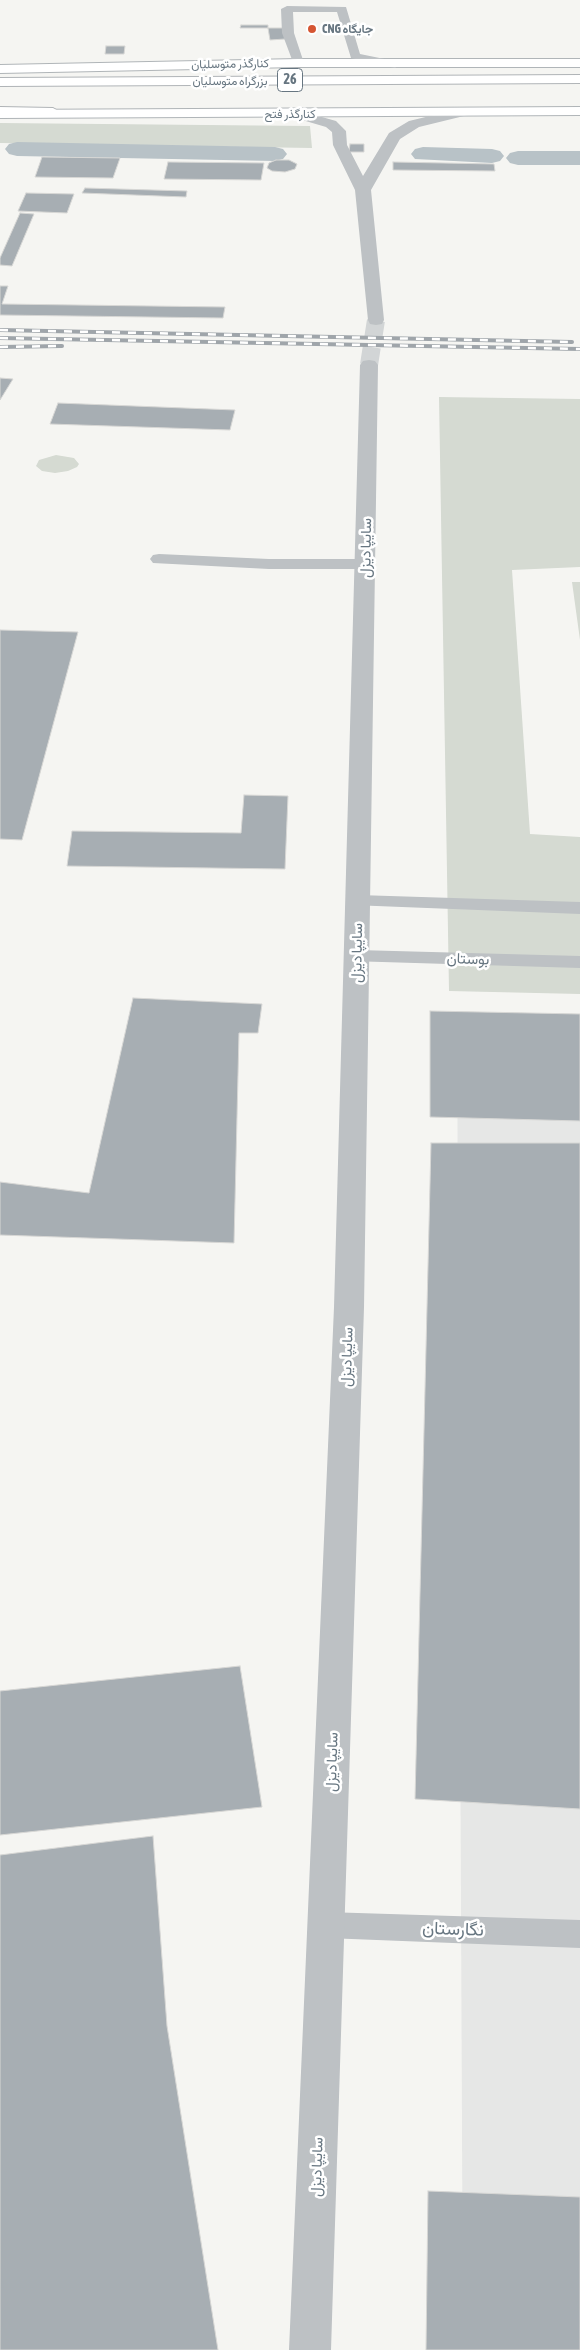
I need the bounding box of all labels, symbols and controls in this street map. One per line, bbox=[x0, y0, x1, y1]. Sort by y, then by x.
place label: CNG جایگاه bbox=[322, 22, 373, 36]
marker: CNG جایگاه bbox=[306, 23, 318, 35]
street label: کنارگذر متوسلیان bbox=[191, 56, 269, 72]
road number: 26 bbox=[278, 68, 302, 92]
street label: بزرگراه متوسلیان bbox=[192, 74, 268, 88]
street label: کنارگذر فتح bbox=[264, 107, 316, 121]
street label: سایپا دیزل bbox=[356, 518, 376, 578]
street label: سایپا دیزل bbox=[347, 923, 367, 983]
street label: بوستان bbox=[446, 949, 490, 969]
street label: سایپا دیزل bbox=[337, 1327, 357, 1387]
street label: سایپا دیزل bbox=[322, 1732, 342, 1792]
street label: نگارستان bbox=[422, 1917, 484, 1941]
street label: سایپا دیزل bbox=[307, 2137, 327, 2197]

